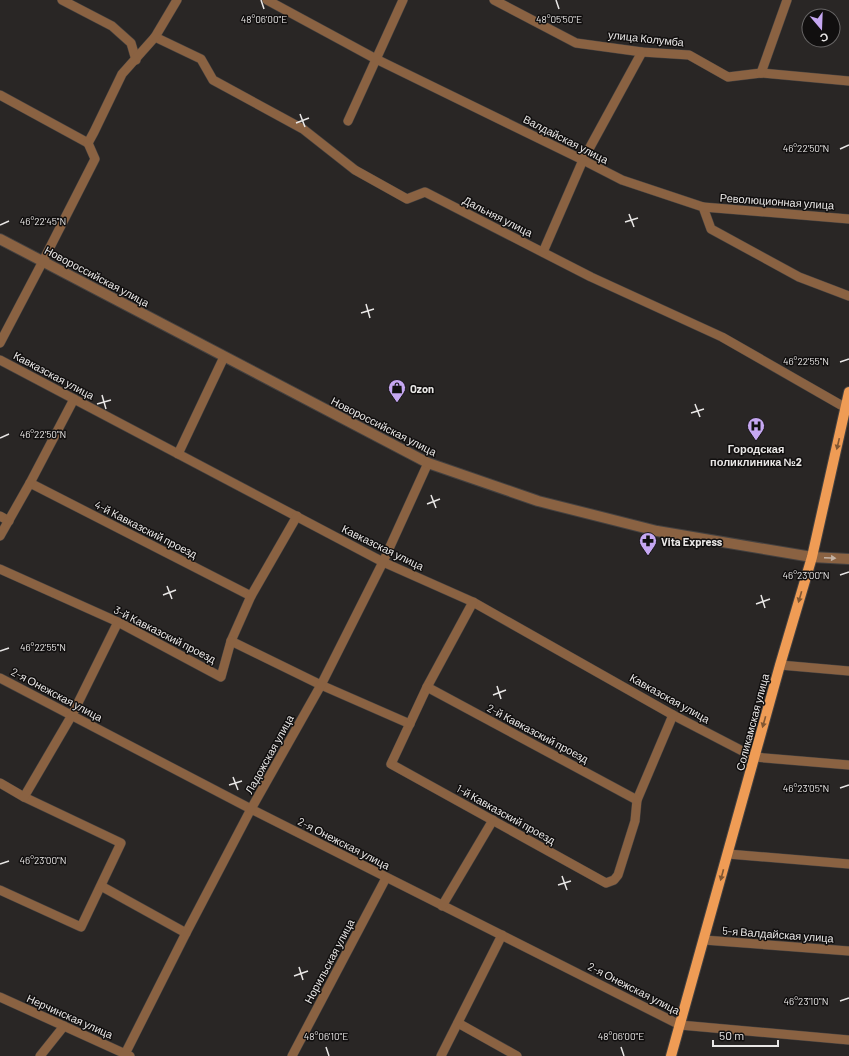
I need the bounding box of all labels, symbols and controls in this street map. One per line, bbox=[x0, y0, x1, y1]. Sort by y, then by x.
north arrow bbox=[801, 8, 841, 48]
text: 48°06'00"E bbox=[241, 13, 287, 25]
text: 48°05'50"E bbox=[536, 13, 582, 25]
street label: улица Колумба bbox=[607, 28, 685, 49]
text: С bbox=[818, 30, 830, 45]
street label: Валдайская улица bbox=[521, 112, 611, 166]
text: 46°22'50"N bbox=[783, 142, 829, 154]
street label: Революционная улица bbox=[719, 191, 835, 212]
street label: Дальняя улица bbox=[461, 193, 536, 239]
text: 46°22'45"N bbox=[20, 215, 66, 227]
street label: Новороссийская улица bbox=[43, 243, 152, 309]
street label: Кавказская улица bbox=[11, 348, 97, 402]
text: 46°22'55"N bbox=[783, 355, 829, 367]
shop icon: Ozon bbox=[387, 378, 407, 403]
place label: Ozon bbox=[410, 382, 434, 395]
street label: Новороссийская улица bbox=[329, 394, 440, 459]
hospital icon: Городская поликлиника №2 bbox=[746, 416, 766, 441]
text: 46°22'50"N bbox=[20, 428, 66, 440]
one-way arrow bbox=[835, 438, 841, 450]
place label: Городская поликлиника №2 bbox=[710, 442, 802, 468]
street label: 4-й Кавказский проезд bbox=[93, 498, 200, 561]
street label: Кавказская улица bbox=[340, 522, 427, 573]
pharmacy icon: Vita Express bbox=[638, 531, 658, 556]
place label: Vita Express bbox=[661, 535, 723, 548]
one-way arrow bbox=[824, 554, 836, 561]
text: 46°23'00"N bbox=[783, 569, 829, 581]
one-way arrow bbox=[797, 592, 803, 604]
street label: 3-й Кавказский проезд bbox=[112, 603, 219, 666]
text: 46°22'55"N bbox=[20, 641, 66, 653]
street label: 2-я Онежская улица bbox=[9, 664, 106, 724]
street label: Кавказская улица bbox=[628, 671, 713, 726]
street label: Соликамская улица bbox=[733, 671, 771, 772]
street label: 2-й Кавказский проезд bbox=[485, 701, 591, 766]
street label: Ладожская улица bbox=[242, 712, 296, 796]
one-way arrow bbox=[761, 716, 767, 728]
street label: 1-й Кавказский проезд bbox=[454, 781, 558, 847]
text: 46°23'05"N bbox=[783, 782, 829, 794]
street label: 2-я Онежская улица bbox=[296, 814, 393, 872]
text: 46°23'00"N bbox=[20, 854, 66, 866]
one-way arrow bbox=[719, 869, 725, 881]
street label: Норильская улица bbox=[301, 916, 357, 1005]
street label: 5-я Валдайская улица bbox=[722, 924, 835, 944]
street label: 2-я Онежская улица bbox=[586, 959, 683, 1017]
street label: Нерчинская улица bbox=[25, 991, 116, 1041]
text: 46°23'10"N bbox=[784, 995, 828, 1007]
scale bar bbox=[713, 1022, 778, 1048]
text: 50 m bbox=[719, 1028, 744, 1042]
text: 48°06'10"E bbox=[304, 1030, 348, 1042]
text: 48°06'00"E bbox=[598, 1030, 644, 1042]

